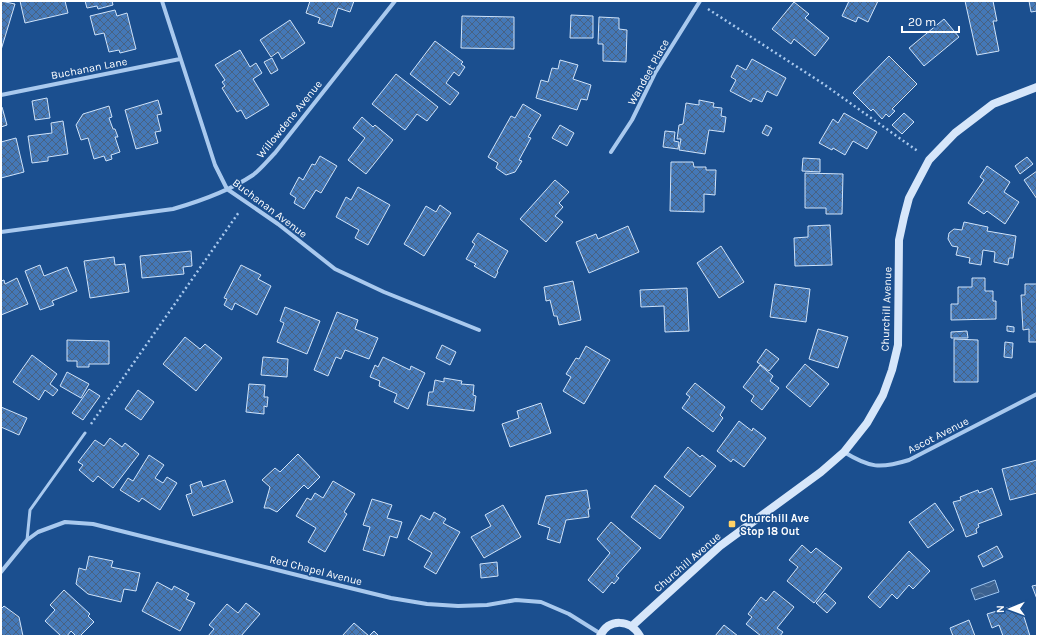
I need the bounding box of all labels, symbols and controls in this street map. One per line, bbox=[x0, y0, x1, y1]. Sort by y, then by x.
scale bar bbox=[902, 8, 959, 34]
text: 20 m bbox=[908, 15, 936, 29]
street label: Wandeet Place bbox=[625, 37, 672, 107]
street label: Buchanan Lane bbox=[50, 55, 129, 82]
street label: Willowdene Avenue bbox=[254, 77, 325, 161]
street label: Buchanan Avenue bbox=[230, 176, 310, 241]
street label: Churchill Avenue bbox=[879, 266, 894, 352]
street label: Ascot Avenue bbox=[906, 414, 971, 456]
place label: Churchill Ave Stop 18 Out bbox=[740, 512, 809, 538]
marker: Churchill Ave Stop 18 Out bbox=[727, 519, 737, 529]
street label: Churchill Avenue bbox=[651, 529, 724, 595]
street label: Red Chapel Avenue bbox=[268, 553, 364, 588]
north arrow bbox=[990, 589, 1030, 629]
text: N bbox=[994, 605, 1007, 613]

